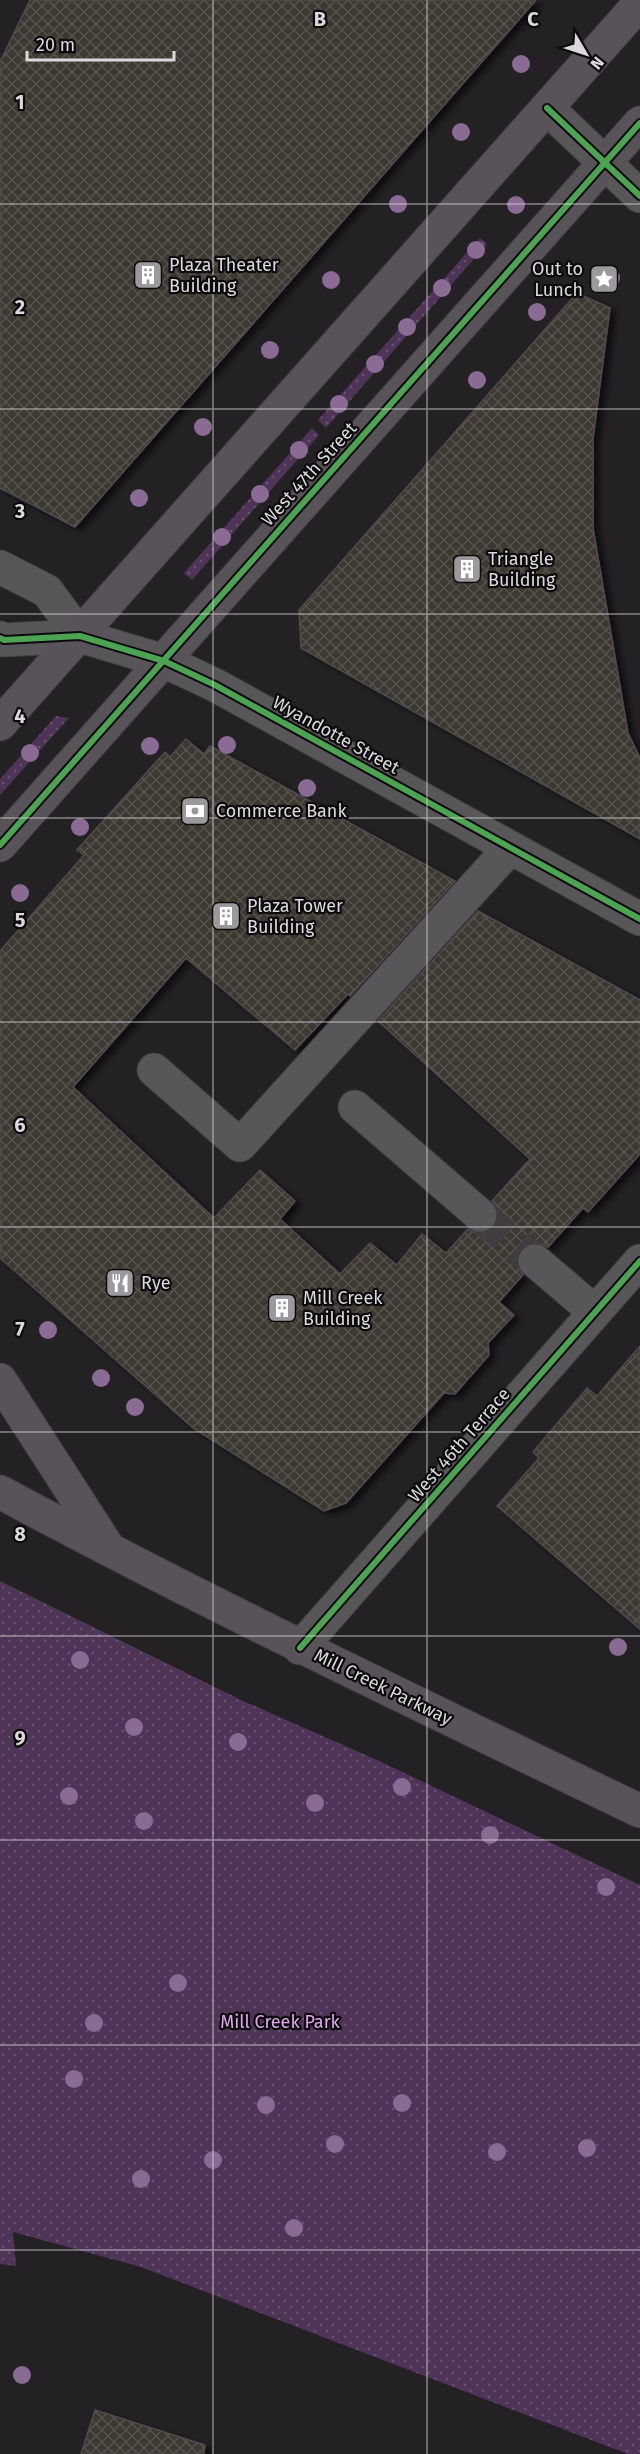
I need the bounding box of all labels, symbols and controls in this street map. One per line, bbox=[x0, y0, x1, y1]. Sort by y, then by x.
text: B bbox=[314, 7, 326, 31]
text: C bbox=[527, 7, 539, 31]
scale bar bbox=[27, 24, 174, 62]
north arrow bbox=[556, 24, 616, 84]
text: 20 m bbox=[36, 34, 75, 56]
text: N bbox=[587, 53, 608, 73]
text: 1 bbox=[15, 90, 25, 114]
place label: Plaza Theater Building bbox=[169, 254, 279, 297]
place label: Out to Lunch bbox=[532, 258, 583, 301]
building icon: Plaza Theater Building bbox=[132, 259, 164, 291]
place icon: Out to Lunch bbox=[588, 263, 620, 295]
text: 2 bbox=[15, 295, 25, 319]
street label: West 47th Street bbox=[257, 417, 362, 530]
text: 3 bbox=[14, 499, 25, 523]
place label: Triangle Building bbox=[488, 548, 556, 591]
building icon: Triangle Building bbox=[451, 553, 483, 585]
street label: Wyandotte Street bbox=[269, 691, 404, 779]
text: 4 bbox=[14, 704, 26, 728]
bank icon: Commerce Bank bbox=[179, 795, 211, 827]
place label: Commerce Bank bbox=[216, 800, 347, 822]
place label: Plaza Tower Building bbox=[247, 895, 343, 938]
building icon: Plaza Tower Building bbox=[210, 900, 242, 932]
text: 5 bbox=[15, 908, 26, 932]
text: 6 bbox=[14, 1113, 26, 1137]
restaurant icon: Rye bbox=[104, 1267, 136, 1299]
place label: Rye bbox=[141, 1272, 170, 1294]
place label: Mill Creek Building bbox=[303, 1287, 383, 1330]
building icon: Mill Creek Building bbox=[266, 1292, 298, 1324]
text: 7 bbox=[15, 1317, 25, 1341]
street label: West 46th Terrace bbox=[403, 1383, 515, 1507]
text: 8 bbox=[14, 1522, 26, 1546]
street label: Mill Creek Parkway bbox=[310, 1644, 456, 1730]
text: 9 bbox=[14, 1726, 26, 1750]
park label: Mill Creek Park bbox=[220, 2011, 341, 2033]

